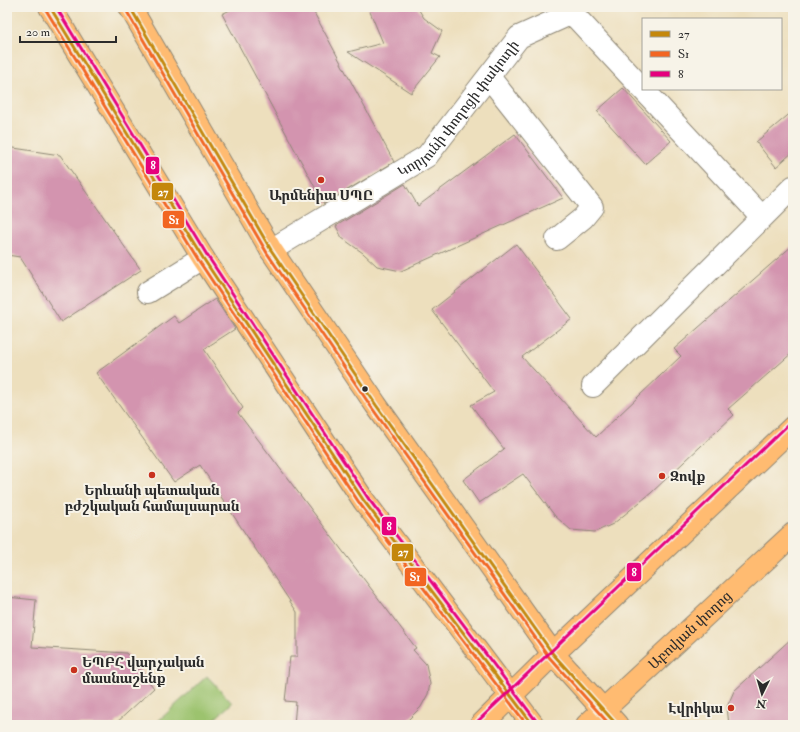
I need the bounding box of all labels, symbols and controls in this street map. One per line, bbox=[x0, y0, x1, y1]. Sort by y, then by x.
scale bar bbox=[20, 18, 116, 44]
legend bbox=[642, 18, 782, 90]
text: 20 m bbox=[26, 25, 51, 40]
text: 27 bbox=[678, 27, 690, 42]
street label: Կորյունի փողոցի փակուղի bbox=[395, 37, 523, 181]
text: Տ1 bbox=[678, 47, 689, 62]
text: 8 bbox=[678, 67, 684, 82]
line badge: 8 bbox=[145, 156, 160, 175]
text: 8 bbox=[150, 159, 156, 172]
marker: Արմենիա ՍՊԸ bbox=[316, 175, 326, 185]
line badge: 27 bbox=[151, 182, 174, 201]
text: 27 bbox=[158, 186, 169, 199]
place label: Արմենիա ՍՊԸ bbox=[269, 187, 373, 204]
line badge: Տ1 bbox=[162, 210, 185, 229]
text: Տ1 bbox=[169, 214, 179, 227]
unlabelled marker bbox=[360, 384, 370, 394]
place label: Զովք bbox=[670, 468, 705, 485]
marker: Երևանի պետական բժշկական համալսարան bbox=[147, 470, 157, 480]
marker: Զովք bbox=[657, 471, 667, 481]
place label: Երևանի պետական բժշկական համալսարան bbox=[65, 482, 239, 515]
line badge: 8 bbox=[381, 516, 397, 536]
text: 8 bbox=[386, 520, 392, 533]
line badge: 27 bbox=[391, 543, 414, 562]
text: 27 bbox=[398, 546, 409, 559]
line badge: 8 bbox=[626, 562, 642, 582]
text: 8 bbox=[631, 566, 637, 579]
line badge: Տ1 bbox=[404, 567, 427, 587]
text: Տ1 bbox=[410, 571, 420, 584]
street label: Աբովյան փողոց bbox=[645, 587, 735, 673]
place label: ԵՊԲՀ վարչական մասնաշենք bbox=[82, 654, 204, 687]
marker: ԵՊԲՀ վարչական մասնաշենք bbox=[69, 665, 79, 675]
north arrow bbox=[742, 674, 782, 714]
text: N bbox=[755, 696, 768, 710]
place label: Էվրիկա bbox=[668, 700, 723, 717]
marker: Էվրիկա bbox=[726, 703, 736, 713]

